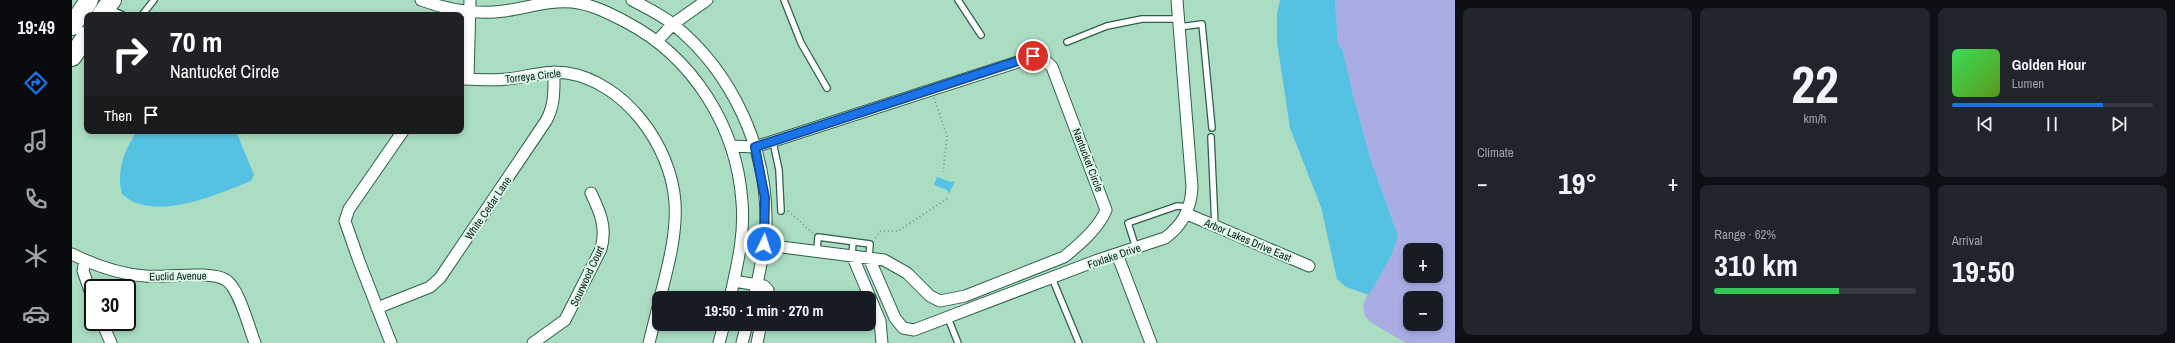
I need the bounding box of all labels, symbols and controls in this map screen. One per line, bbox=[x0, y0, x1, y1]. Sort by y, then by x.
text: 19:49 bbox=[17, 15, 55, 40]
text: 70 m bbox=[170, 23, 222, 61]
icon: right bbox=[104, 28, 156, 80]
pin bbox=[1016, 39, 1050, 73]
icon: arrive bbox=[1022, 45, 1044, 67]
text: 22 bbox=[1791, 49, 1839, 119]
text: Golden Hour bbox=[2012, 54, 2086, 75]
text: Nantucket Circle bbox=[170, 59, 279, 84]
street label: Torreya Circle bbox=[504, 66, 562, 86]
icon: directions bbox=[22, 69, 50, 97]
text: Lumen bbox=[2012, 75, 2044, 92]
icon: arrive bbox=[140, 104, 162, 126]
text: Then bbox=[104, 105, 132, 126]
text: km/h bbox=[1803, 110, 1827, 127]
icon: previous bbox=[1974, 113, 1996, 135]
icon: pause bbox=[2041, 113, 2063, 135]
icon: next bbox=[2108, 113, 2130, 135]
street label: Nantucket Circle bbox=[1070, 126, 1106, 194]
icon: music bbox=[22, 127, 50, 155]
text: Climate bbox=[1477, 144, 1514, 161]
text: 19° bbox=[1558, 163, 1597, 203]
text: − bbox=[1477, 168, 1488, 198]
text: + bbox=[1668, 168, 1678, 198]
street label: White Cedar Lane bbox=[462, 174, 514, 242]
icon: phone bbox=[22, 185, 50, 213]
street label: Arbor Lakes Drive East bbox=[1201, 215, 1294, 265]
position arrow bbox=[743, 223, 785, 265]
text: Range · 62% bbox=[1714, 226, 1776, 243]
text: Arrival bbox=[1952, 232, 1982, 249]
street label: Foxlake Drive bbox=[1086, 240, 1142, 272]
icon: climate bbox=[22, 242, 50, 270]
street label: Sourwood Court bbox=[567, 243, 607, 308]
map controls bbox=[1403, 243, 1443, 331]
button: + bbox=[1403, 243, 1443, 283]
text: 310 km bbox=[1714, 245, 1798, 285]
text: 19:50 bbox=[1952, 251, 2015, 291]
street label: Euclid Avenue bbox=[149, 268, 207, 284]
speed limit sign: 30 bbox=[84, 279, 136, 331]
button: − bbox=[1403, 291, 1443, 331]
icon: car bbox=[22, 300, 50, 328]
text: 19:50 · 1 min · 270 m bbox=[705, 300, 823, 321]

